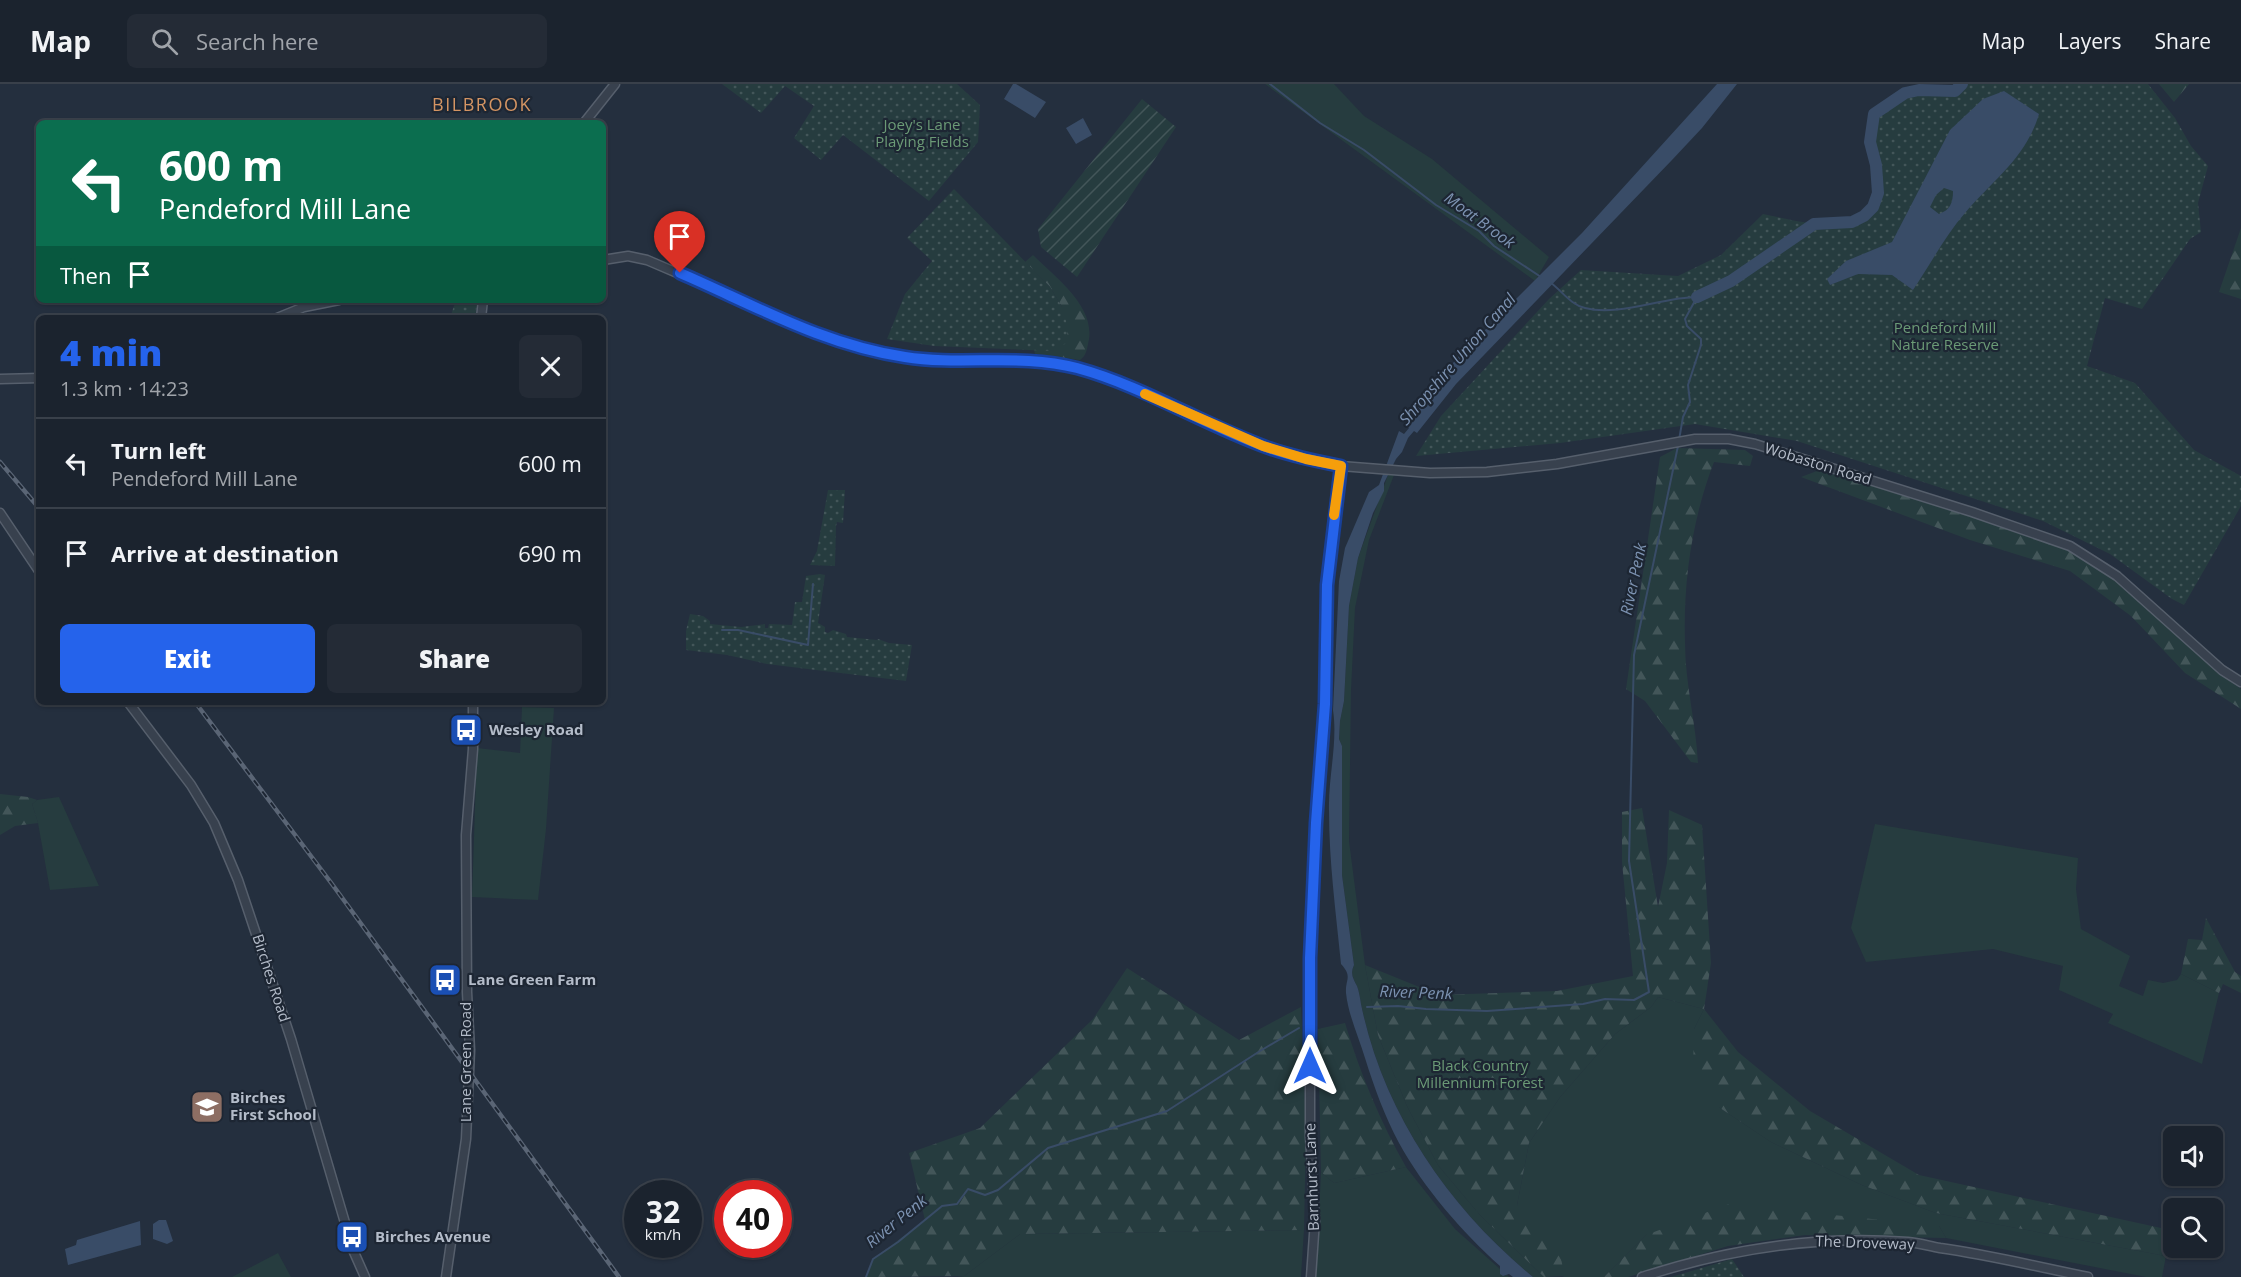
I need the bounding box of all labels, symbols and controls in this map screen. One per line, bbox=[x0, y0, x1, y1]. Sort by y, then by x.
search box bbox=[127, 14, 547, 68]
text: Map bbox=[30, 22, 91, 60]
icon: search bbox=[148, 25, 181, 58]
text: Search here bbox=[196, 26, 319, 56]
text: Map bbox=[1982, 27, 2025, 55]
text: Layers bbox=[2058, 27, 2122, 55]
text: Share bbox=[2155, 27, 2211, 55]
district label: BILBROOK bbox=[432, 92, 532, 116]
park label: Joey's Lane Playing Fields bbox=[875, 114, 969, 151]
text: 600 m bbox=[159, 136, 283, 193]
icon: left bbox=[60, 144, 138, 222]
water label: Moat Brook bbox=[1440, 187, 1521, 254]
text: Pendeford Mill Lane bbox=[159, 190, 411, 227]
pin bbox=[654, 211, 705, 273]
icon: arrive bbox=[663, 220, 696, 253]
icon: arrive bbox=[123, 258, 156, 291]
text: Then bbox=[60, 260, 111, 290]
water label: Shropshire Union Canal bbox=[1394, 288, 1521, 430]
park label: Pendeford Mill Nature Reserve bbox=[1891, 317, 1999, 354]
text: 4 min bbox=[60, 328, 162, 377]
button: close bbox=[519, 335, 582, 398]
text: 1.3 km · 14:23 bbox=[60, 375, 189, 402]
text: Turn left bbox=[111, 435, 206, 465]
street label: Wobaston Road bbox=[1762, 437, 1874, 489]
icon: left bbox=[60, 447, 93, 480]
text: 600 m bbox=[518, 448, 582, 478]
text: Pendeford Mill Lane bbox=[111, 465, 298, 492]
icon: arrive bbox=[60, 537, 93, 570]
text: Arrive at destination bbox=[111, 538, 339, 568]
text: 690 m bbox=[518, 538, 582, 568]
water label: River Penk bbox=[1615, 540, 1652, 617]
button: Exit bbox=[60, 624, 315, 693]
button: Share bbox=[327, 624, 582, 693]
bus stop icon: Wesley Road bbox=[448, 712, 484, 748]
place label: Wesley Road bbox=[489, 719, 583, 739]
street label: Birches Road bbox=[248, 931, 296, 1024]
bus stop icon: Lane Green Farm bbox=[427, 962, 463, 998]
place label: Lane Green Farm bbox=[468, 969, 596, 989]
water label: River Penk bbox=[1379, 980, 1454, 1004]
street label: Lane Green Road bbox=[455, 1002, 475, 1122]
position arrow bbox=[1278, 1034, 1342, 1098]
park label: Black Country Millennium Forest bbox=[1417, 1055, 1543, 1092]
place label: Birches First School bbox=[230, 1087, 316, 1124]
school or university icon: Birches First School bbox=[189, 1089, 225, 1125]
street label: Barnhurst Lane bbox=[1299, 1123, 1323, 1231]
map controls bbox=[2163, 1126, 2223, 1258]
button: sound bbox=[2163, 1126, 2223, 1186]
speed limit sign: 40 bbox=[714, 1180, 792, 1258]
water label: River Penk bbox=[861, 1189, 932, 1253]
text: 32 bbox=[646, 1191, 680, 1232]
button: search bbox=[2163, 1198, 2223, 1258]
bus stop icon: Birches Avenue bbox=[334, 1219, 370, 1255]
text: km/h bbox=[645, 1224, 681, 1244]
place label: Birches Avenue bbox=[375, 1226, 491, 1246]
street label: The Droveway bbox=[1815, 1230, 1915, 1254]

